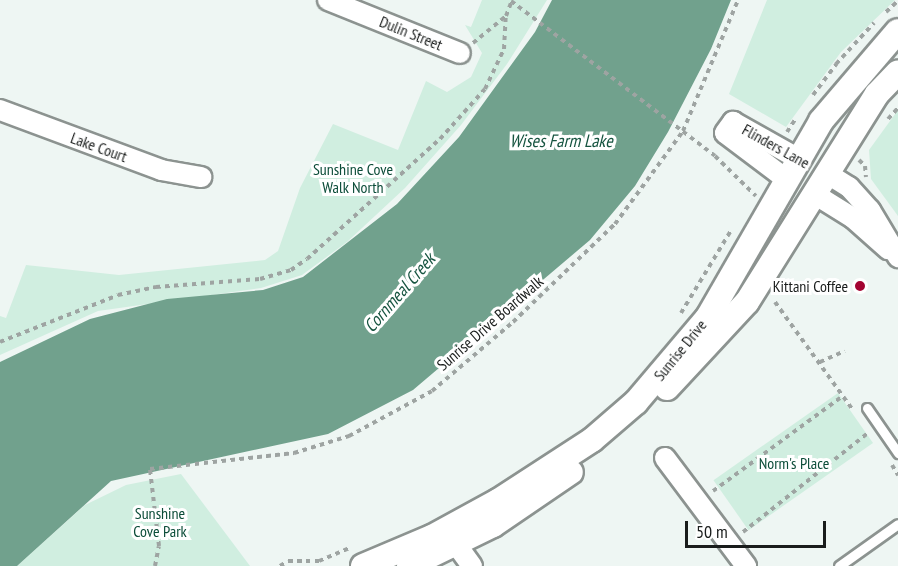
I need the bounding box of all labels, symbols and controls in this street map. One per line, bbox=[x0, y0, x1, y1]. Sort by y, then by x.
street label: Dulin Street bbox=[377, 12, 445, 54]
street label: Flinders Lane bbox=[739, 120, 813, 172]
street label: Lake Court bbox=[68, 128, 130, 166]
water label: Wises Farm Lake bbox=[509, 130, 613, 152]
park label: Sunshine Cove Walk North bbox=[313, 159, 393, 197]
water label: Cornmeal Creek bbox=[360, 249, 440, 337]
street label: Sunrise Drive Boardwalk bbox=[433, 272, 547, 374]
place label: Kittani Coffee bbox=[773, 276, 848, 296]
marker: Kittani Coffee bbox=[853, 279, 867, 293]
street label: Sunrise Drive bbox=[650, 316, 710, 384]
park label: Norm's Place bbox=[759, 453, 829, 473]
park label: Sunshine Cove Park bbox=[133, 503, 187, 541]
scale bar bbox=[688, 509, 829, 547]
text: 50 m bbox=[696, 520, 728, 543]

